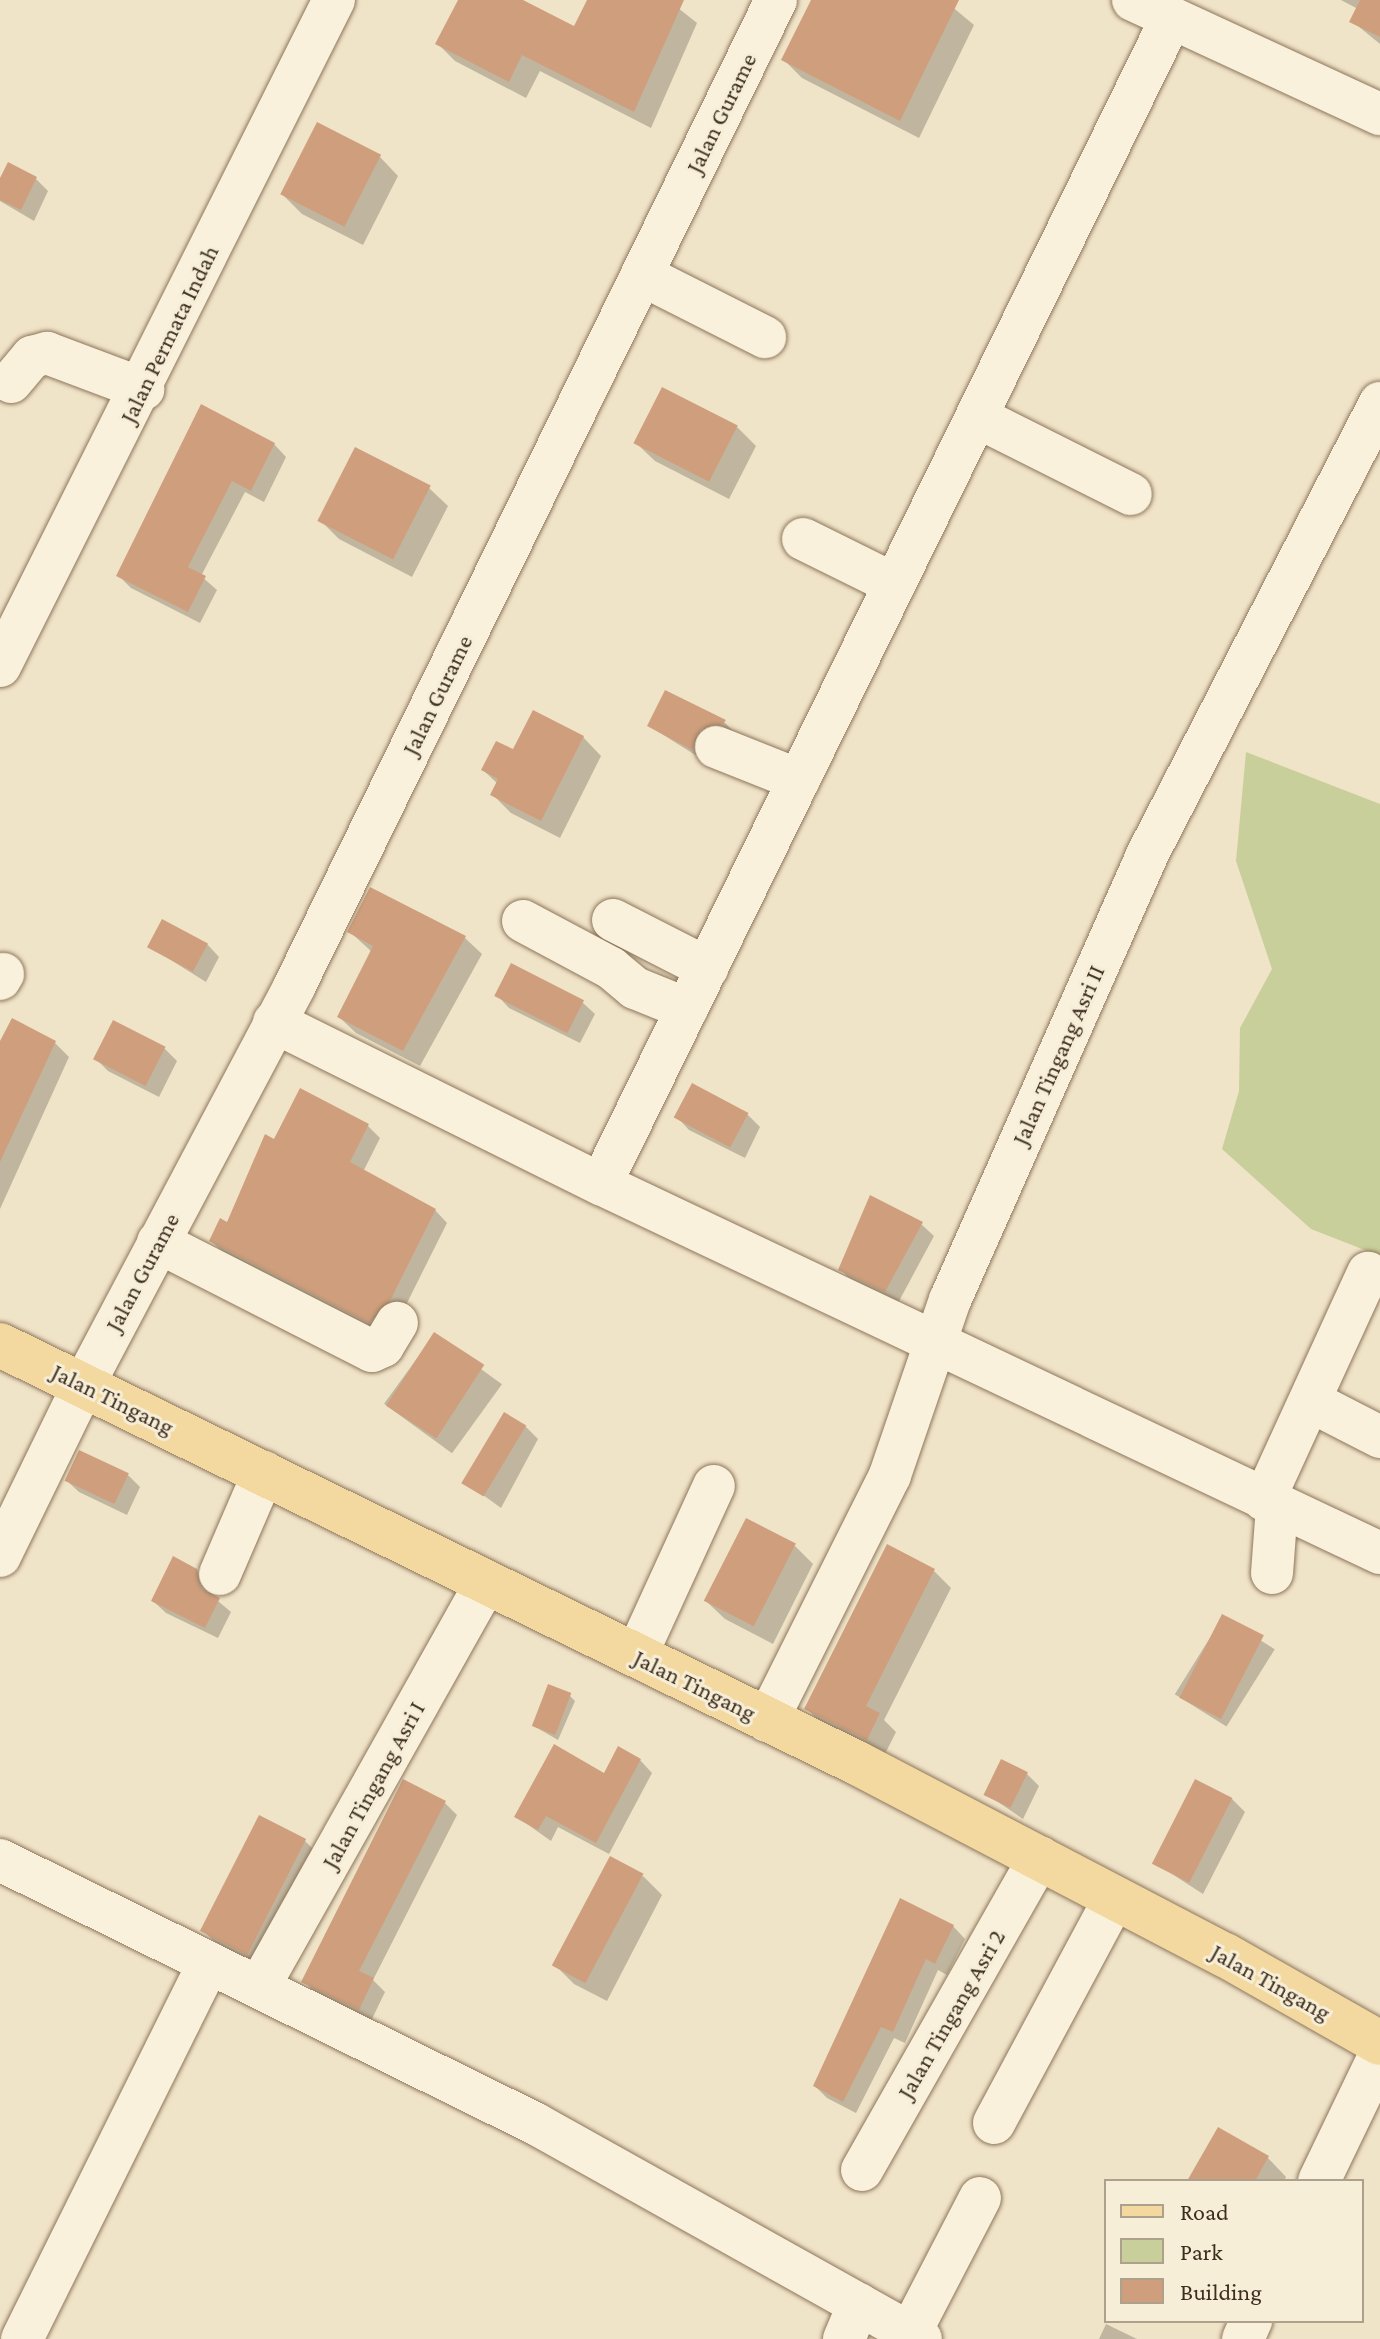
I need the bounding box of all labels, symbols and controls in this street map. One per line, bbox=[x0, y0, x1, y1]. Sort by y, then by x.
street label: Jalan Gurame bbox=[680, 48, 762, 178]
street label: Jalan Permata Indah bbox=[113, 240, 225, 428]
street label: Jalan Gurame bbox=[396, 630, 478, 760]
street label: Jalan Tingang Asri II bbox=[1005, 961, 1111, 1149]
street label: Jalan Gurame bbox=[99, 1208, 185, 1336]
street label: Jalan Tingang bbox=[47, 1357, 179, 1441]
street label: Jalan Tingang bbox=[629, 1643, 761, 1727]
street label: Jalan Tingang Asri I bbox=[315, 1696, 431, 1874]
street label: Jalan Tingang Asri 2 bbox=[891, 1924, 1011, 2104]
street label: Jalan Tingang bbox=[1206, 1937, 1336, 2027]
legend bbox=[1104, 2179, 1364, 2323]
text: Road bbox=[1180, 2198, 1229, 2225]
text: Park bbox=[1180, 2238, 1223, 2265]
text: Building bbox=[1180, 2278, 1262, 2305]

